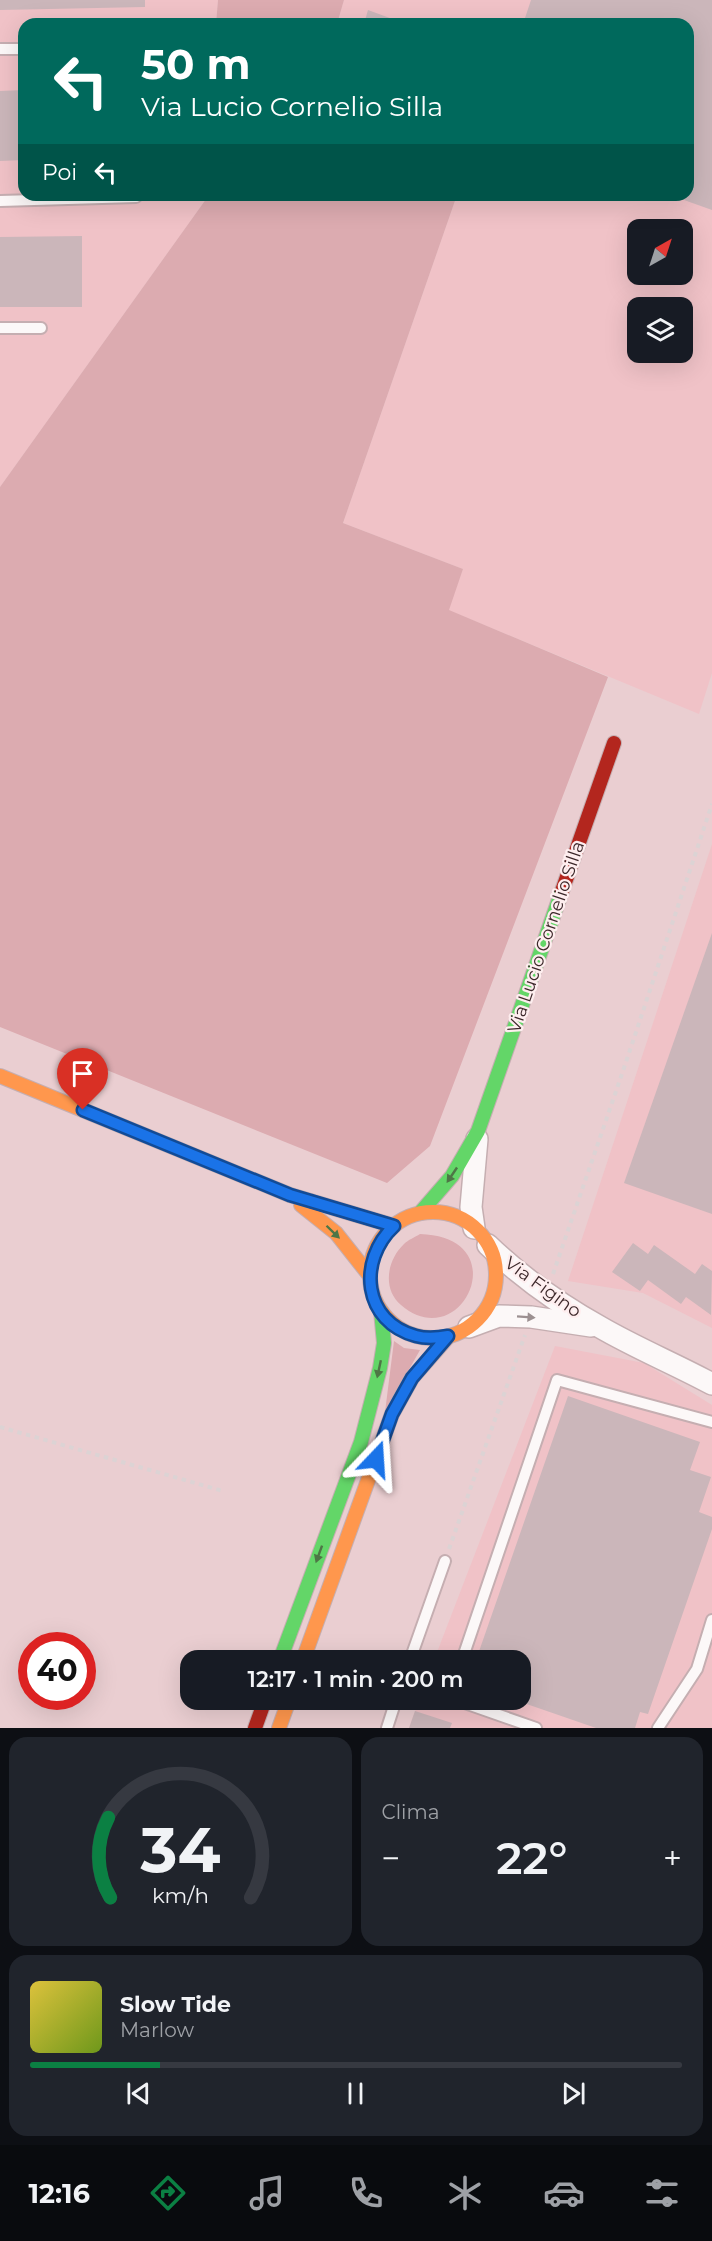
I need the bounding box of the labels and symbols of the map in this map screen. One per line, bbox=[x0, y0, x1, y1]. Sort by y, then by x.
north arrow bbox=[627, 219, 693, 285]
street label: Via Lucio Cornelio Silla bbox=[503, 838, 589, 1036]
pin bbox=[57, 1048, 108, 1110]
one-way arrow bbox=[446, 1166, 458, 1182]
one-way arrow bbox=[326, 1225, 341, 1239]
street label: Via Figino bbox=[500, 1252, 586, 1322]
one-way arrow bbox=[516, 1312, 535, 1322]
one-way arrow bbox=[374, 1359, 384, 1378]
position arrow bbox=[344, 1427, 408, 1491]
one-way arrow bbox=[314, 1545, 324, 1563]
speed limit sign: 40 bbox=[18, 1632, 96, 1710]

